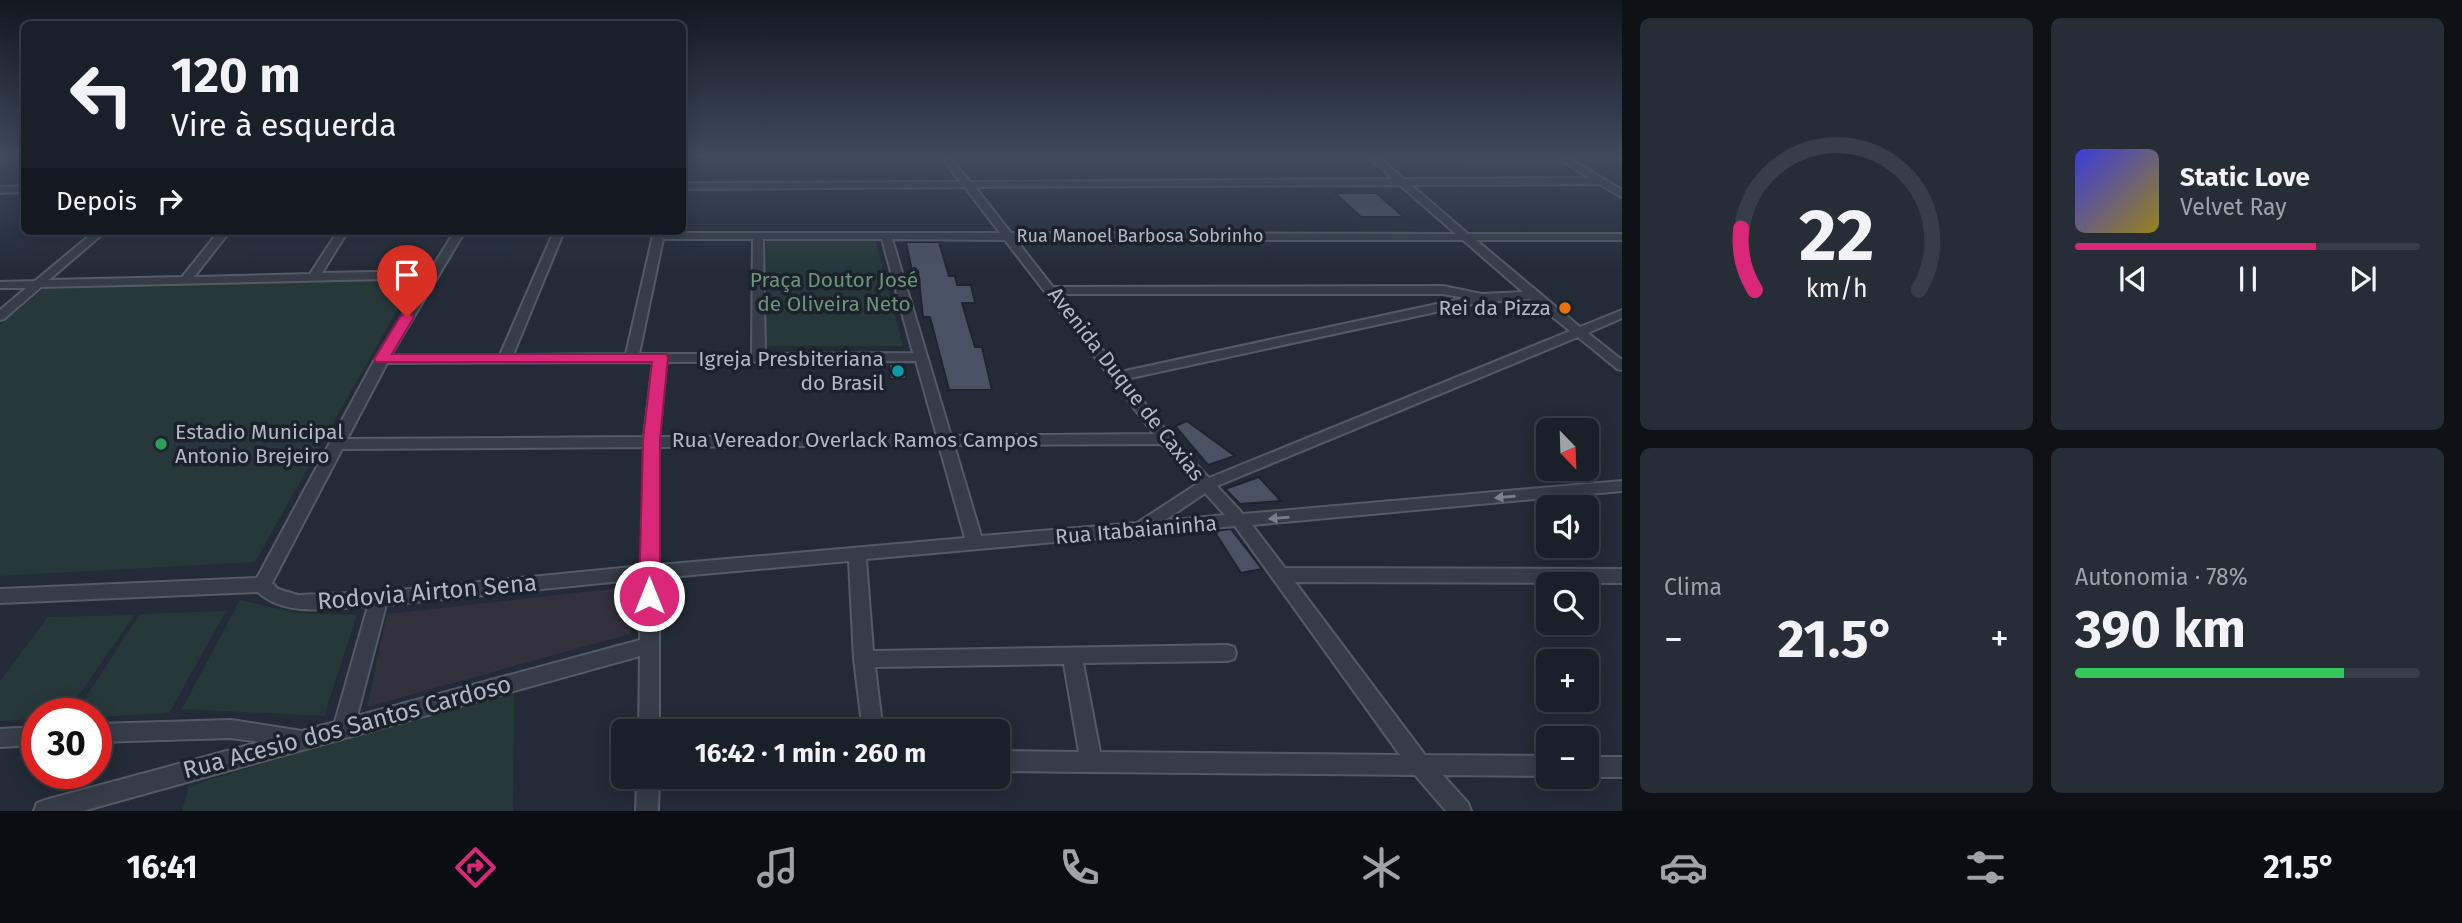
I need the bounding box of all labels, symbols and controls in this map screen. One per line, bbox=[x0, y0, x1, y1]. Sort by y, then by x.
text: 120 m bbox=[171, 46, 301, 105]
icon: left bbox=[56, 49, 147, 140]
text: Vire à esquerda bbox=[171, 106, 397, 144]
text: Static Love bbox=[2180, 162, 2310, 193]
icon: right bbox=[151, 182, 189, 220]
text: Depois bbox=[56, 186, 137, 217]
text: 22 bbox=[1799, 192, 1874, 279]
text: Velvet Ray bbox=[2180, 193, 2287, 221]
street label: Rua Manoel Barbosa Sobrinho bbox=[1017, 225, 1263, 247]
pin bbox=[377, 245, 437, 317]
icon: arrive bbox=[388, 256, 426, 294]
icon: previous bbox=[2114, 260, 2152, 298]
icon: pause bbox=[2229, 260, 2267, 298]
icon: next bbox=[2344, 260, 2382, 298]
park label: Praça Doutor José de Oliveira Neto bbox=[750, 267, 918, 317]
text: km/h bbox=[1806, 274, 1867, 304]
street label: Avenida Duque de Caxias bbox=[1042, 282, 1210, 486]
place label: Rei da Pizza bbox=[1439, 295, 1551, 321]
marker: Rei da Pizza bbox=[1557, 300, 1573, 316]
place label: Igreja Presbiteriana do Brasil bbox=[698, 346, 884, 396]
marker: Igreja Presbiteriana do Brasil bbox=[890, 363, 906, 379]
north arrow bbox=[1536, 418, 1600, 481]
map controls bbox=[1536, 418, 1599, 789]
place label: Estadio Municipal Antonio Brejeiro bbox=[175, 419, 343, 469]
street label: Rua Vereador Overlack Ramos Campos bbox=[672, 427, 1038, 453]
marker: Estadio Municipal Antonio Brejeiro bbox=[153, 436, 169, 452]
one-way arrow bbox=[1494, 491, 1516, 502]
button: sound bbox=[1536, 495, 1599, 558]
street label: Rua Itabaianinha bbox=[1054, 510, 1218, 550]
one-way arrow bbox=[1268, 513, 1290, 524]
position arrow bbox=[612, 559, 686, 633]
text: Autonomia · 78% bbox=[2075, 563, 2248, 591]
street label: Rodovia Airton Sena bbox=[316, 568, 538, 616]
button: search bbox=[1536, 572, 1599, 635]
text: Clima bbox=[1664, 573, 1722, 601]
text: 390 km bbox=[2075, 598, 2246, 661]
text: 21.5° bbox=[1778, 608, 1895, 671]
text: − bbox=[1664, 616, 1683, 662]
text: + bbox=[1990, 616, 2009, 662]
button: + bbox=[1536, 649, 1599, 712]
street label: Rua Acesio dos Santos Cardoso bbox=[180, 670, 514, 784]
speed limit sign: 30 bbox=[21, 698, 112, 789]
button: − bbox=[1536, 726, 1599, 789]
text: 16:42 · 1 min · 260 m bbox=[695, 738, 926, 769]
icon: directions bbox=[451, 843, 500, 892]
icon: music bbox=[753, 843, 802, 892]
icon: phone bbox=[1055, 843, 1104, 892]
icon: climate bbox=[1357, 843, 1406, 892]
icon: car bbox=[1659, 843, 1708, 892]
icon: filters bbox=[1961, 843, 2010, 892]
text: 16:41 bbox=[127, 848, 198, 886]
text: 21.5° bbox=[2263, 848, 2335, 886]

